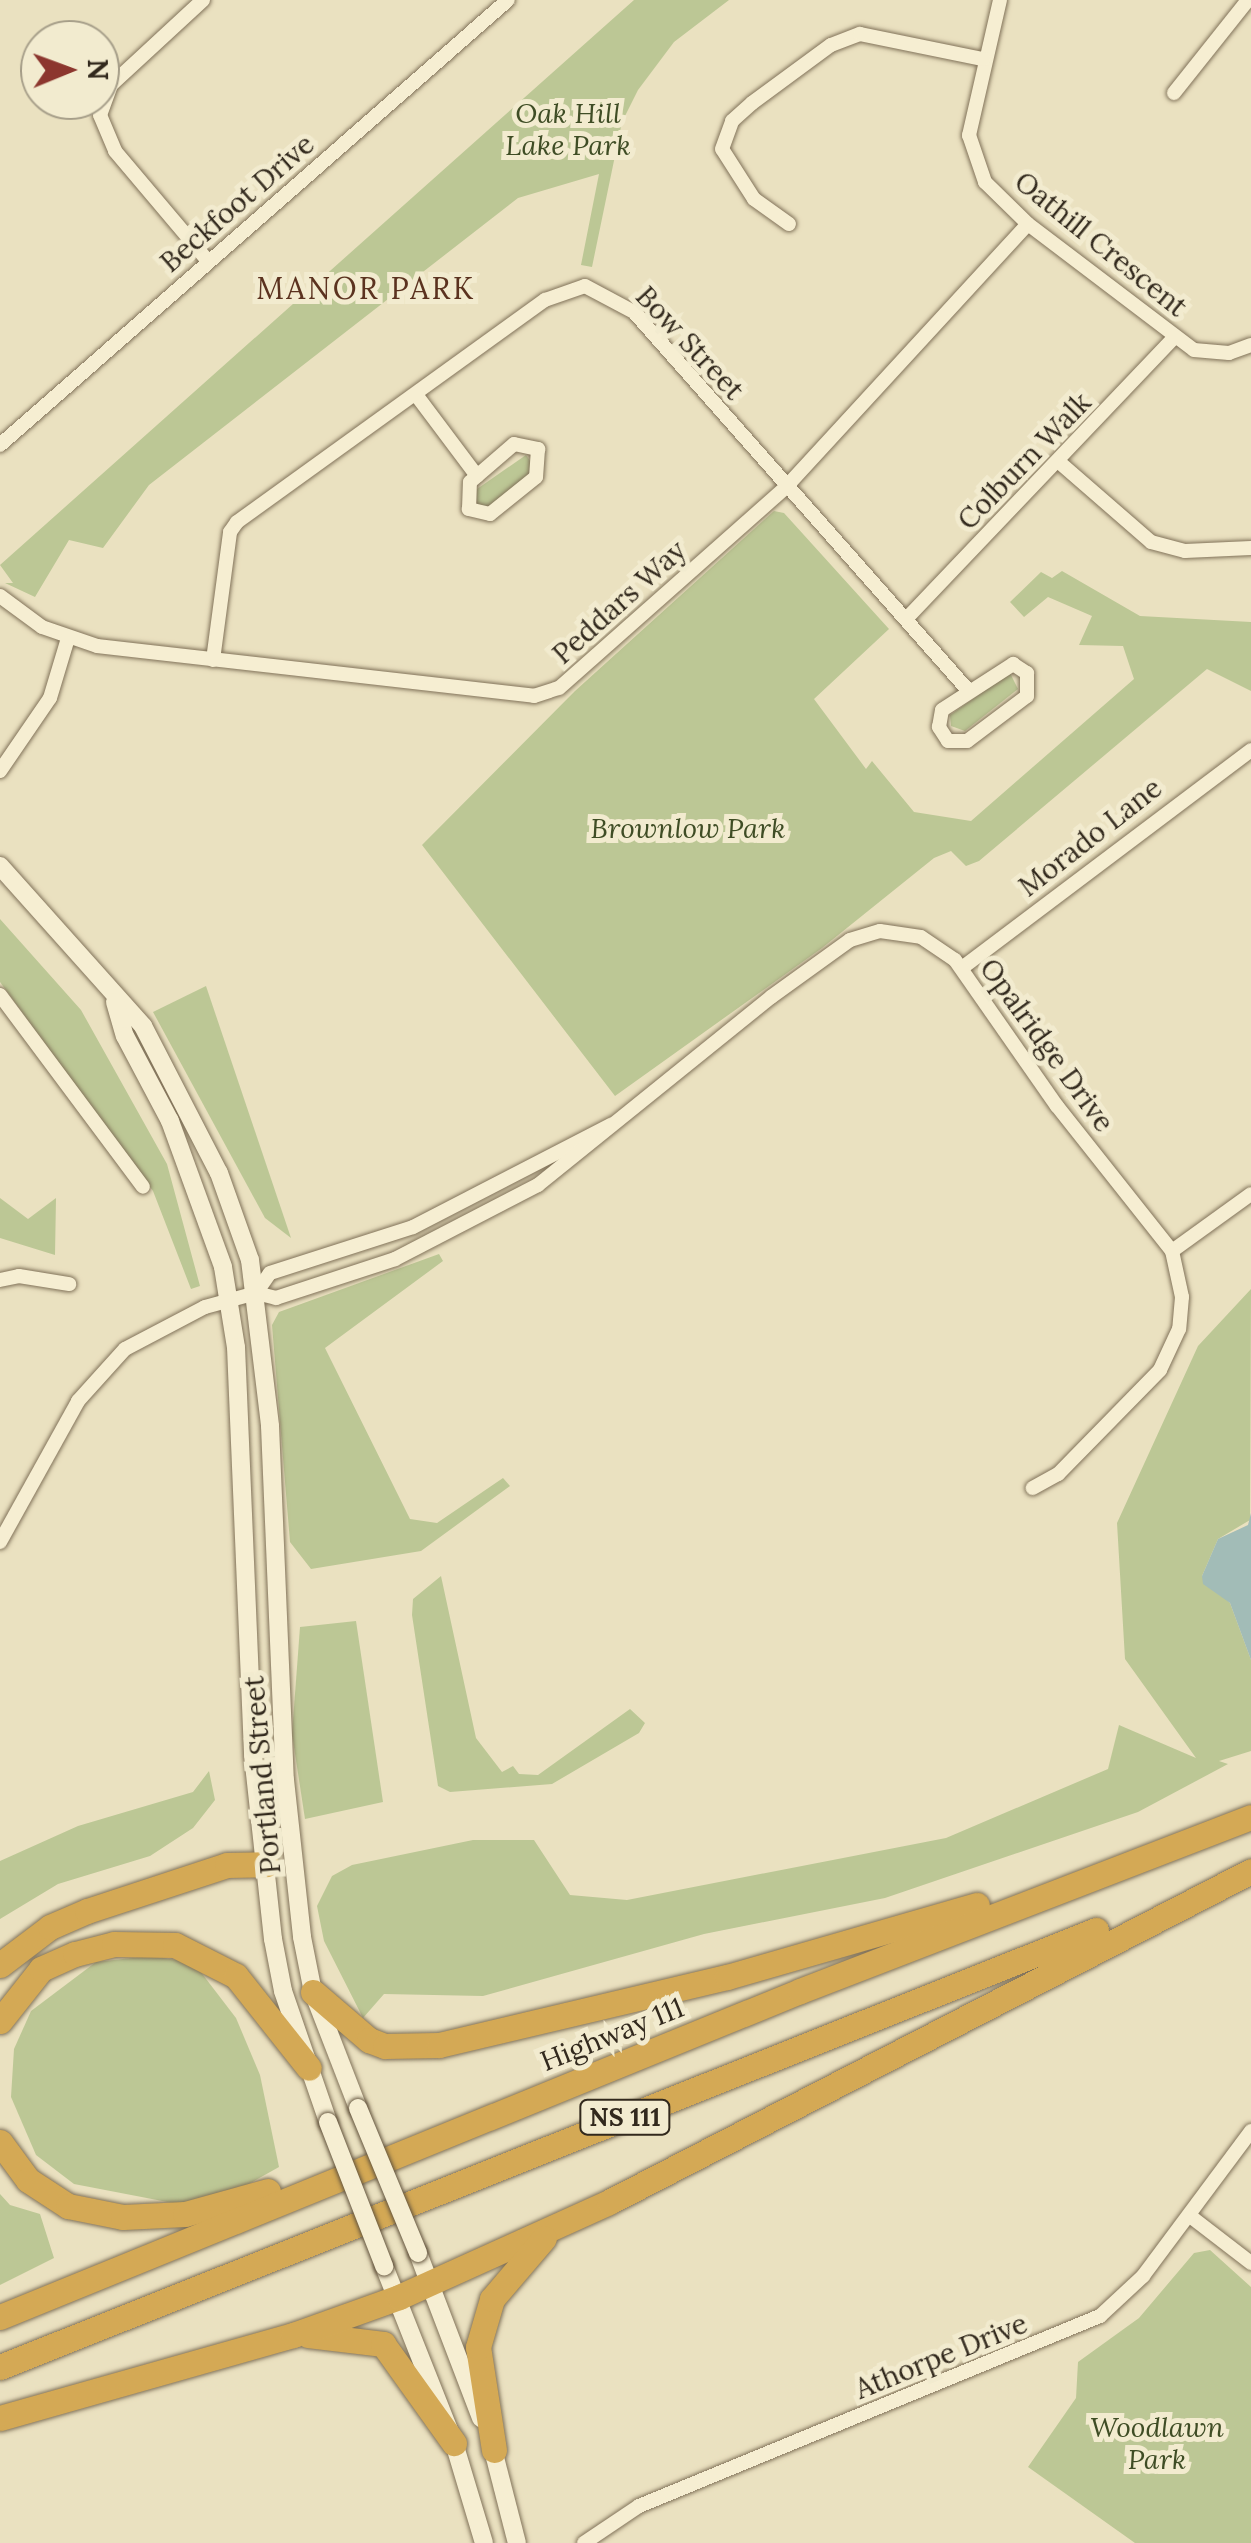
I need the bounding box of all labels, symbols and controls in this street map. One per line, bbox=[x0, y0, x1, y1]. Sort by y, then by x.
north arrow bbox=[20, 20, 120, 120]
text: N bbox=[80, 58, 116, 81]
park label: Oak Hill Lake Park bbox=[505, 96, 631, 162]
street label: Beckfoot Drive bbox=[153, 127, 321, 279]
street label: Oathill Crescent bbox=[1008, 164, 1194, 324]
district label: MANOR PARK bbox=[256, 270, 476, 306]
street label: Bow Street bbox=[629, 279, 751, 407]
street label: Colburn Walk bbox=[950, 386, 1098, 536]
street label: Peddars Way bbox=[545, 533, 693, 671]
street label: Morado Lane bbox=[1012, 771, 1168, 903]
park label: Brownlow Park bbox=[590, 811, 786, 845]
street label: Opalridge Drive bbox=[973, 952, 1121, 1138]
street label: Portland Street bbox=[237, 1675, 287, 1875]
street label: Highway 111 bbox=[536, 1990, 688, 2078]
road number: NS 111 bbox=[578, 2097, 672, 2137]
street label: Athorpe Drive bbox=[850, 2306, 1032, 2406]
park label: Woodlawn Park bbox=[1090, 2410, 1224, 2476]

